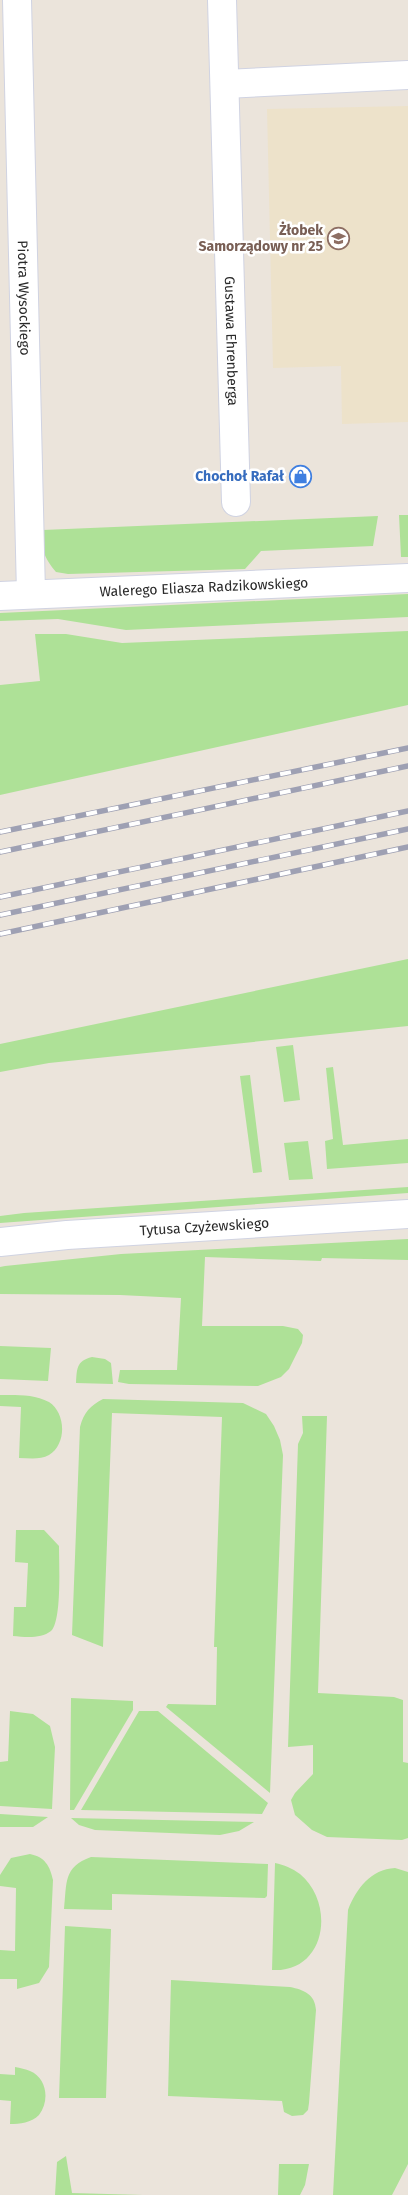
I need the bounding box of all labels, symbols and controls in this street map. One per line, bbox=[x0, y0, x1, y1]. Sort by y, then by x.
place label: Żłobek Samorządowy nr 25 bbox=[199, 221, 323, 255]
school or university icon: Żłobek Samorządowy nr 25 bbox=[327, 226, 351, 250]
street label: Piotra Wysockiego bbox=[14, 240, 33, 356]
street label: Gustawa Ehrenberga bbox=[221, 276, 241, 406]
shop icon: Chochoł Rafał bbox=[288, 464, 312, 488]
place label: Chochoł Rafał bbox=[195, 468, 285, 485]
street label: Walerego Eliasza Radzikowskiego bbox=[99, 574, 309, 601]
street label: Tytusa Czyżewskiego bbox=[139, 1215, 270, 1240]

